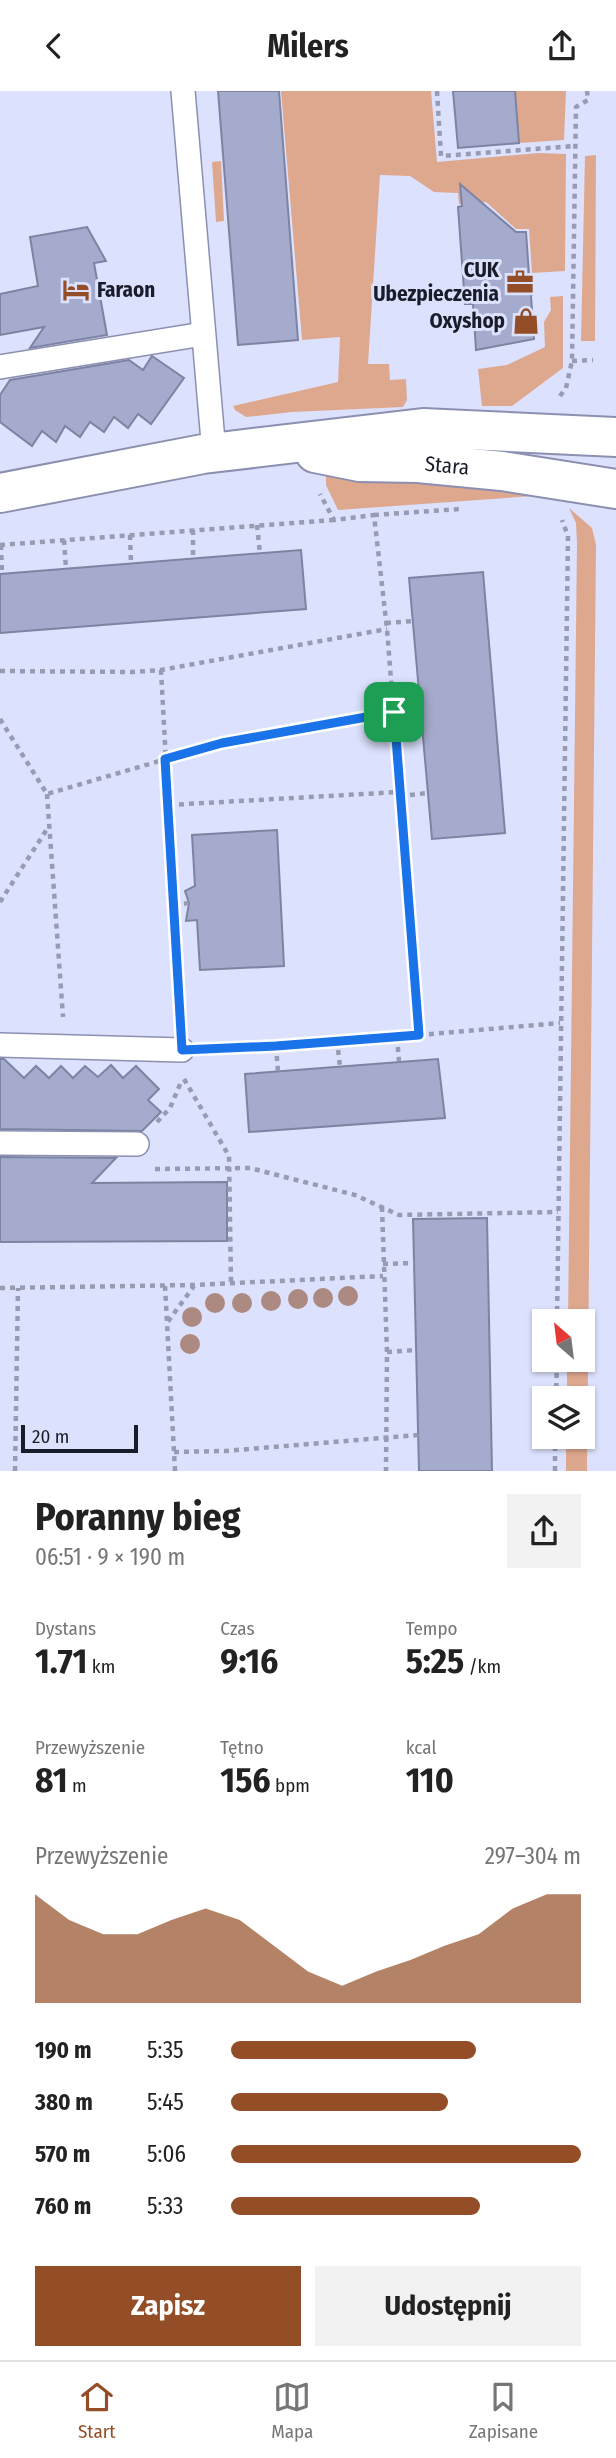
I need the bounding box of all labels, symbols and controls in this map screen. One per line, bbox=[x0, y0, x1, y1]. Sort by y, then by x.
icon: back bbox=[35, 27, 73, 65]
text: Milers bbox=[267, 27, 349, 65]
icon: share bbox=[543, 27, 581, 65]
place label: CUK Ubezpieczenia bbox=[373, 257, 500, 307]
office icon: CUK Ubezpieczenia bbox=[505, 267, 535, 297]
hotel icon: Faraon bbox=[61, 275, 91, 305]
place label: Faraon bbox=[97, 277, 155, 303]
shop icon: Oxyshop bbox=[511, 306, 541, 336]
place label: Oxyshop bbox=[430, 308, 505, 334]
street label: Stara bbox=[424, 451, 470, 481]
pin bbox=[364, 682, 424, 742]
icon: arrive bbox=[375, 693, 413, 731]
north arrow bbox=[532, 1309, 595, 1372]
map controls bbox=[532, 1309, 595, 1449]
button: layers bbox=[532, 1386, 595, 1449]
scale bar bbox=[21, 1422, 138, 1454]
text: 20 m bbox=[32, 1425, 69, 1448]
text: Poranny bieg bbox=[35, 1494, 241, 1540]
button: share bbox=[507, 1494, 581, 1568]
text: 06:51 · 9 × 190 m bbox=[35, 1543, 185, 1571]
text: Dystans bbox=[35, 1617, 96, 1640]
text: Czas bbox=[220, 1617, 255, 1640]
text: Tempo bbox=[406, 1617, 458, 1640]
text: 1.71 bbox=[35, 1640, 87, 1682]
text: 9:16 bbox=[220, 1640, 278, 1682]
text: 5:25 bbox=[406, 1640, 464, 1682]
text: km bbox=[87, 1655, 115, 1678]
text: /km bbox=[464, 1655, 501, 1678]
text: Przewyższenie bbox=[35, 1736, 145, 1759]
text: Tętno bbox=[220, 1736, 264, 1759]
text: kcal bbox=[406, 1736, 436, 1759]
text: 81 bbox=[35, 1759, 67, 1801]
text: 156 bbox=[220, 1759, 271, 1801]
text: 110 bbox=[406, 1759, 454, 1801]
text: m bbox=[67, 1774, 87, 1797]
text: bpm bbox=[271, 1774, 310, 1797]
text: Przewyższenie bbox=[35, 1842, 168, 1870]
text: 297–304 m bbox=[485, 1842, 581, 1870]
text: 190 m bbox=[35, 2036, 92, 2064]
text: 5:35 bbox=[147, 2036, 184, 2064]
text: 380 m bbox=[35, 2088, 93, 2116]
text: 5:45 bbox=[147, 2088, 184, 2116]
text: 570 m bbox=[35, 2140, 90, 2168]
text: 5:06 bbox=[147, 2140, 186, 2168]
text: 760 m bbox=[35, 2192, 91, 2220]
text: 5:33 bbox=[147, 2192, 183, 2220]
button: Zapisz bbox=[35, 2266, 301, 2346]
button: Udostępnij bbox=[315, 2266, 581, 2346]
tab: Start bbox=[78, 2378, 116, 2443]
tab: Mapa bbox=[271, 2378, 313, 2443]
tab: Zapisane bbox=[469, 2378, 538, 2443]

